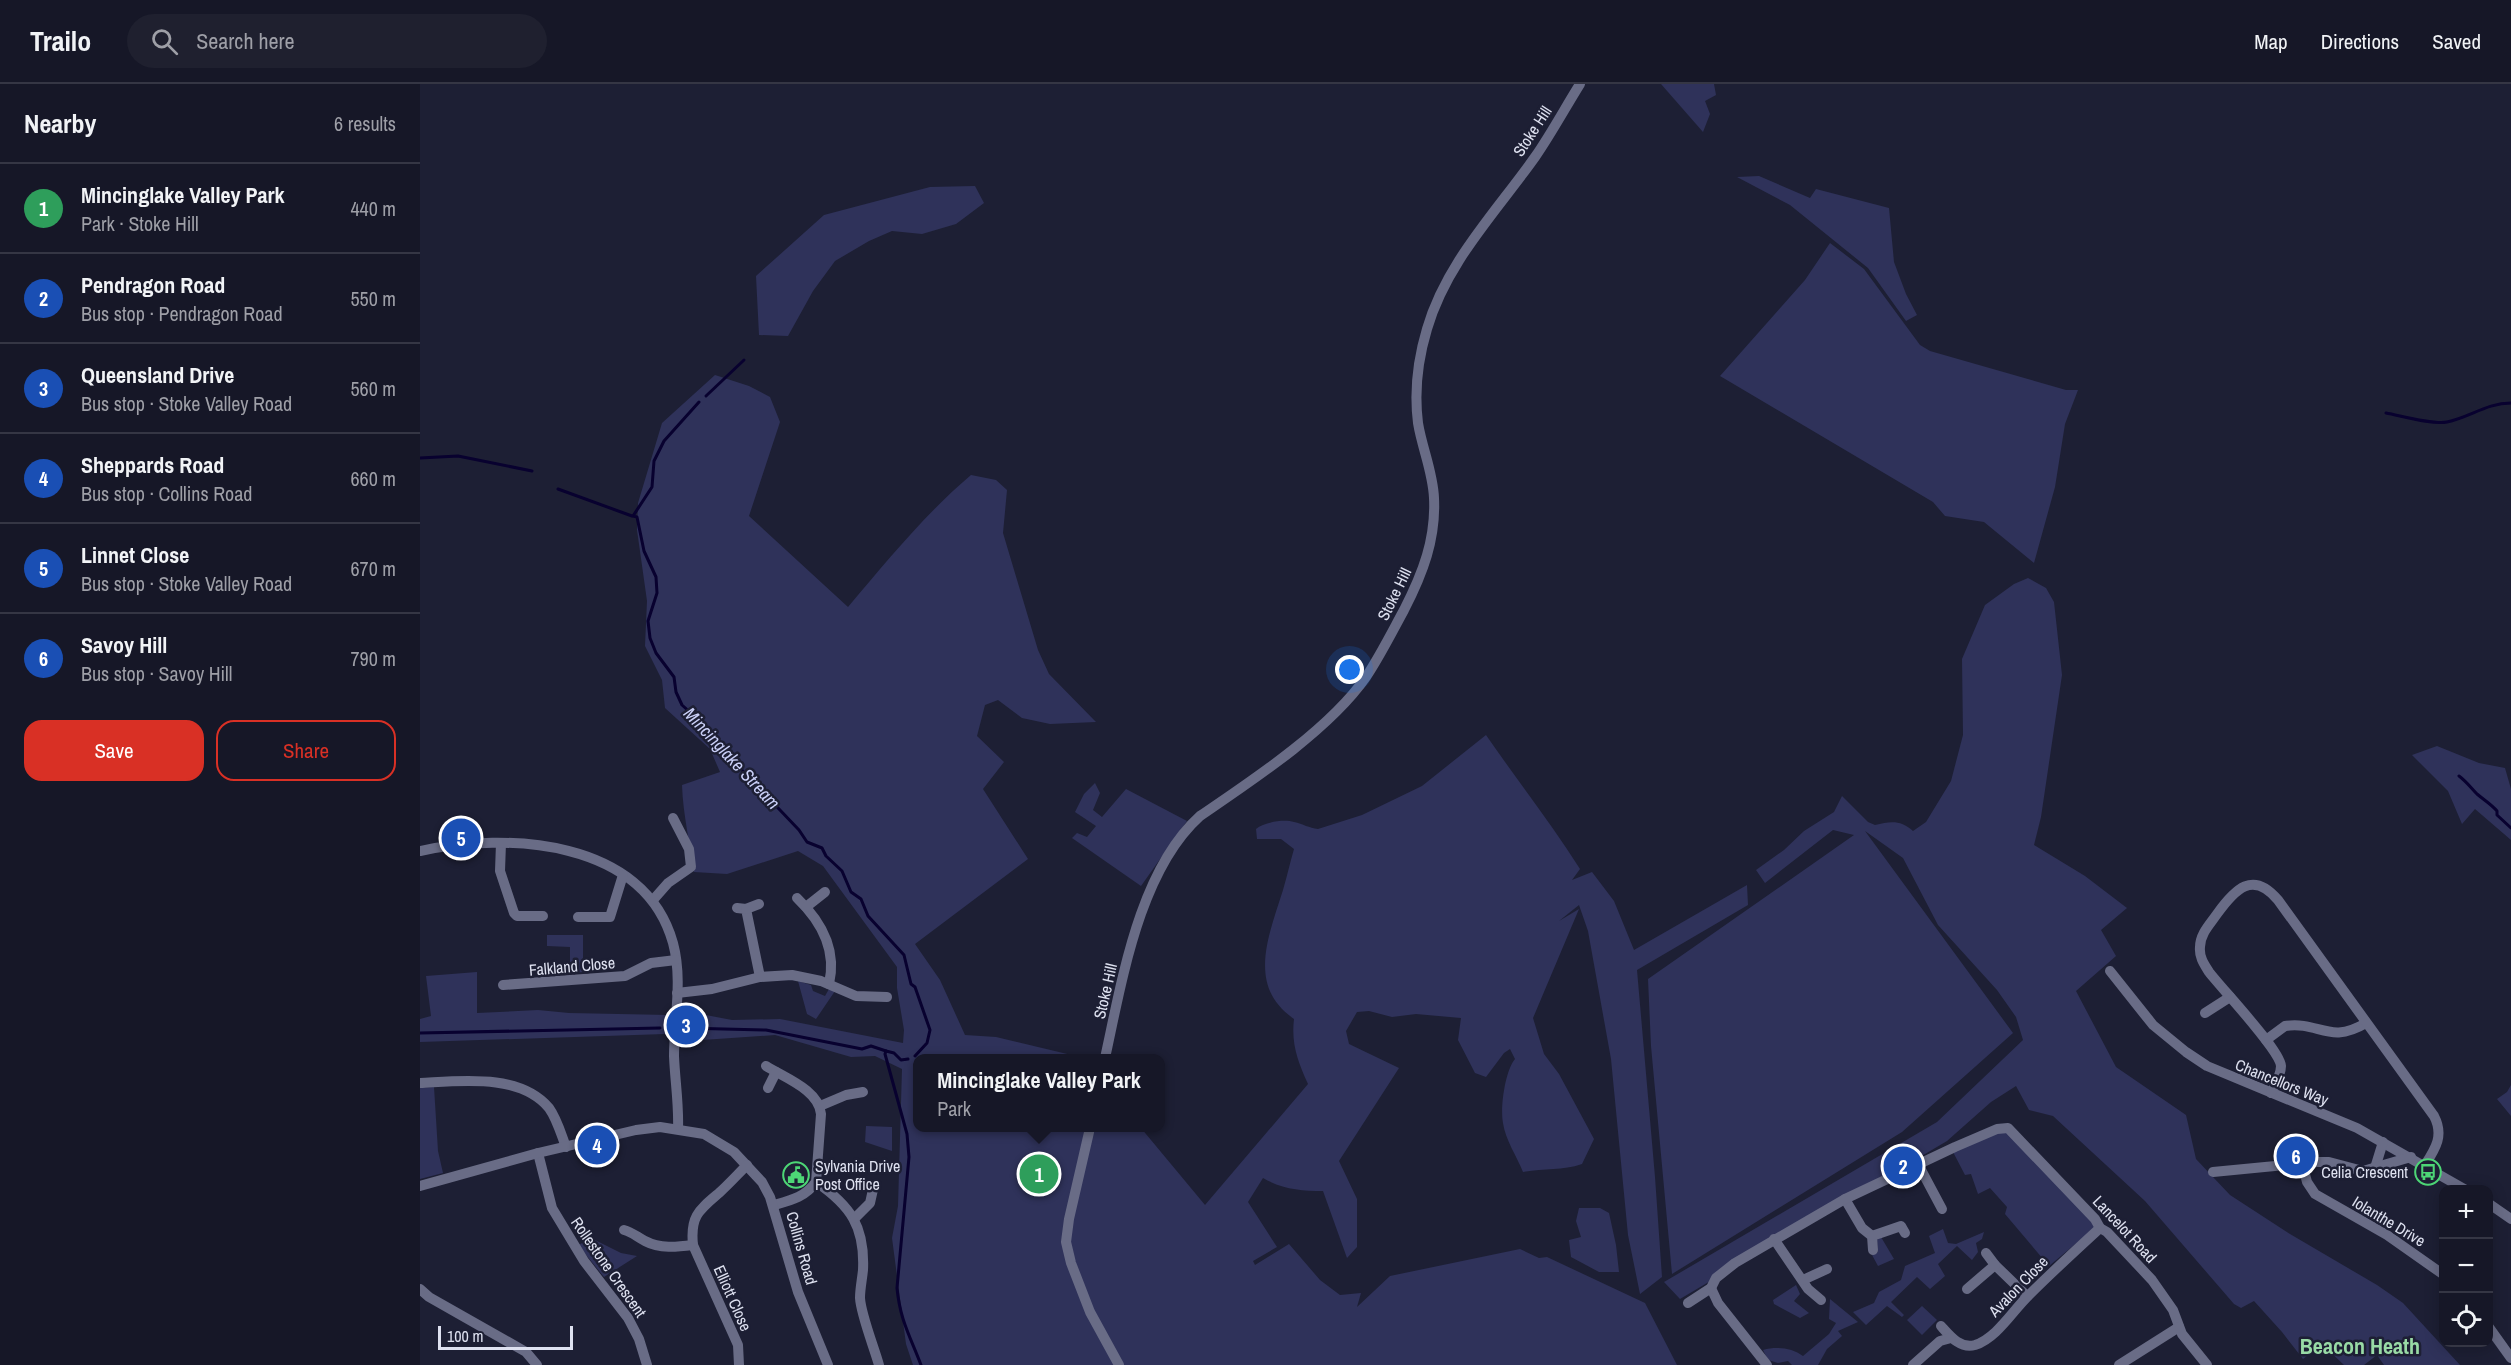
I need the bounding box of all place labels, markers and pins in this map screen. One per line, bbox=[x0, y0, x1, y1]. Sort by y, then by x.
pin: 5 bbox=[442, 816, 480, 861]
pin: 3 bbox=[666, 1002, 706, 1048]
pin: 4 bbox=[578, 1122, 616, 1168]
pin: 6 bbox=[2276, 1134, 2316, 1178]
pin: 2 bbox=[1884, 1144, 1922, 1188]
pin: 1 bbox=[1020, 1152, 1058, 1196]
place label: Sylvania Drive Post Office bbox=[815, 1155, 900, 1195]
bus stop icon: Celia Crescent bbox=[2413, 1157, 2443, 1187]
public building icon: Sylvania Drive Post Office bbox=[781, 1160, 811, 1190]
place label: Celia Crescent bbox=[2321, 1161, 2408, 1183]

